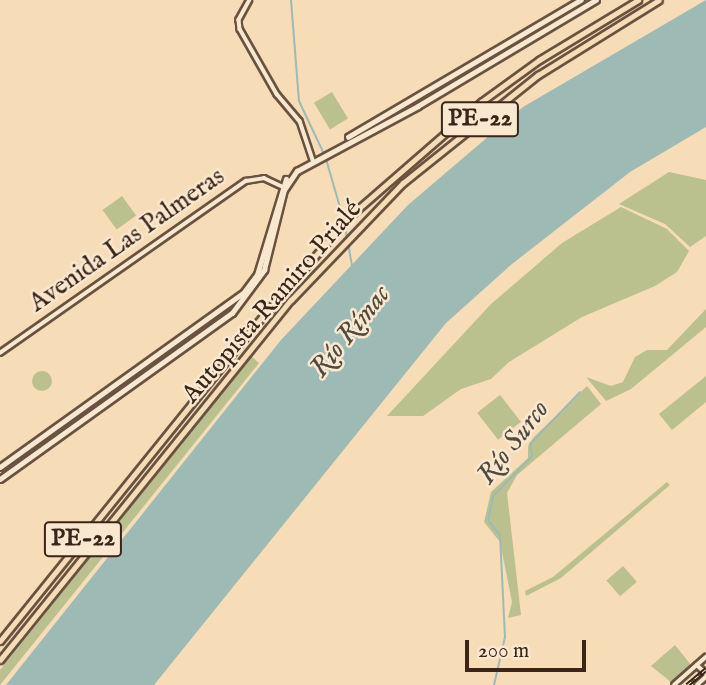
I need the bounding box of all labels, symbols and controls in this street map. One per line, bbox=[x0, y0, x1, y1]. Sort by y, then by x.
road number: PE-22 bbox=[440, 98, 520, 140]
street label: Avenida Las Palmeras bbox=[23, 161, 231, 319]
street label: Autopista Ramiro Prialé bbox=[175, 194, 369, 410]
water label: Río Rímac bbox=[304, 279, 398, 385]
water label: Río Surco bbox=[471, 394, 557, 492]
road number: PE-22 bbox=[43, 518, 123, 560]
scale bar bbox=[468, 626, 589, 670]
text: 200 m bbox=[478, 638, 529, 665]

